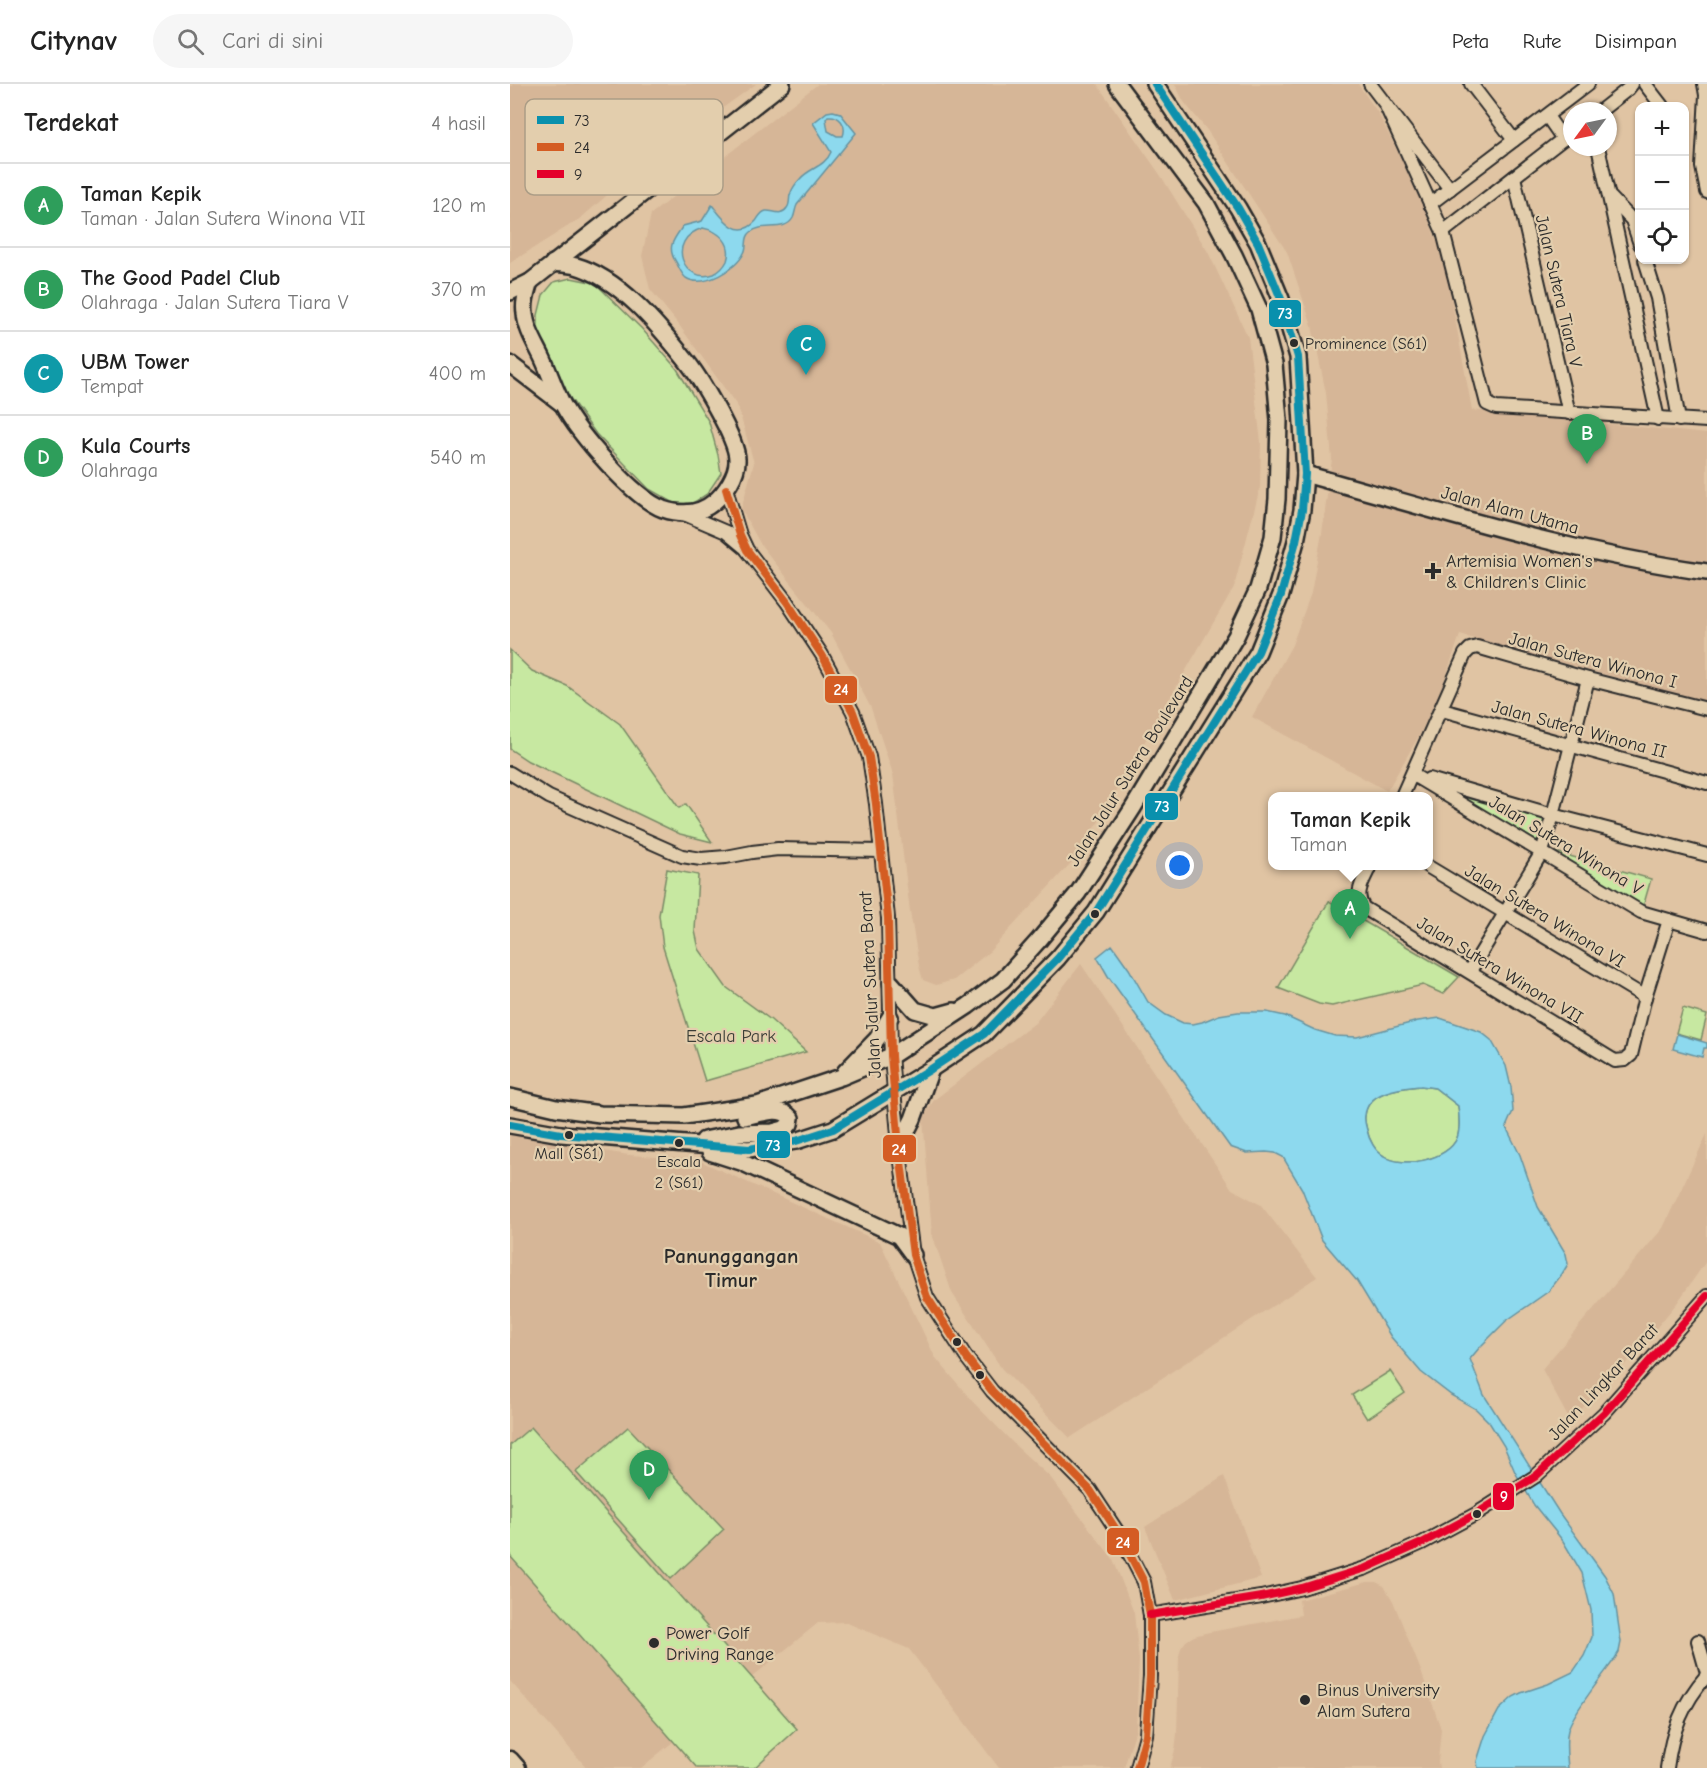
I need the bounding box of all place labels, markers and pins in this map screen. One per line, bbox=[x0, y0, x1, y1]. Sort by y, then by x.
pin: C bbox=[786, 326, 826, 375]
place label: Prominence (S61) bbox=[1305, 335, 1427, 353]
marker: Prominence (S61) bbox=[1288, 337, 1300, 349]
pin: B bbox=[1568, 414, 1606, 464]
place label: Artemisia Women's & Children's Clinic bbox=[1446, 551, 1592, 593]
marker: Artemisia Women's & Children's Clinic bbox=[1424, 562, 1442, 580]
pin: A bbox=[1330, 890, 1370, 939]
unlabelled marker bbox=[1089, 908, 1101, 920]
marker: Mall (S61) bbox=[563, 1129, 575, 1141]
marker: Escala 2 (S61) bbox=[673, 1137, 685, 1149]
place label: Mall (S61) bbox=[535, 1145, 603, 1163]
place label: Escala 2 (S61) bbox=[655, 1153, 703, 1192]
unlabelled marker bbox=[951, 1336, 963, 1348]
unlabelled marker bbox=[974, 1369, 986, 1381]
pin: D bbox=[630, 1450, 668, 1500]
unlabelled marker bbox=[1471, 1508, 1483, 1520]
place label: Power Golf Driving Range bbox=[666, 1623, 774, 1665]
marker: Power Golf Driving Range bbox=[647, 1636, 661, 1650]
place label: Binus University Alam Sutera bbox=[1317, 1680, 1440, 1722]
marker: Binus University Alam Sutera bbox=[1298, 1693, 1312, 1707]

